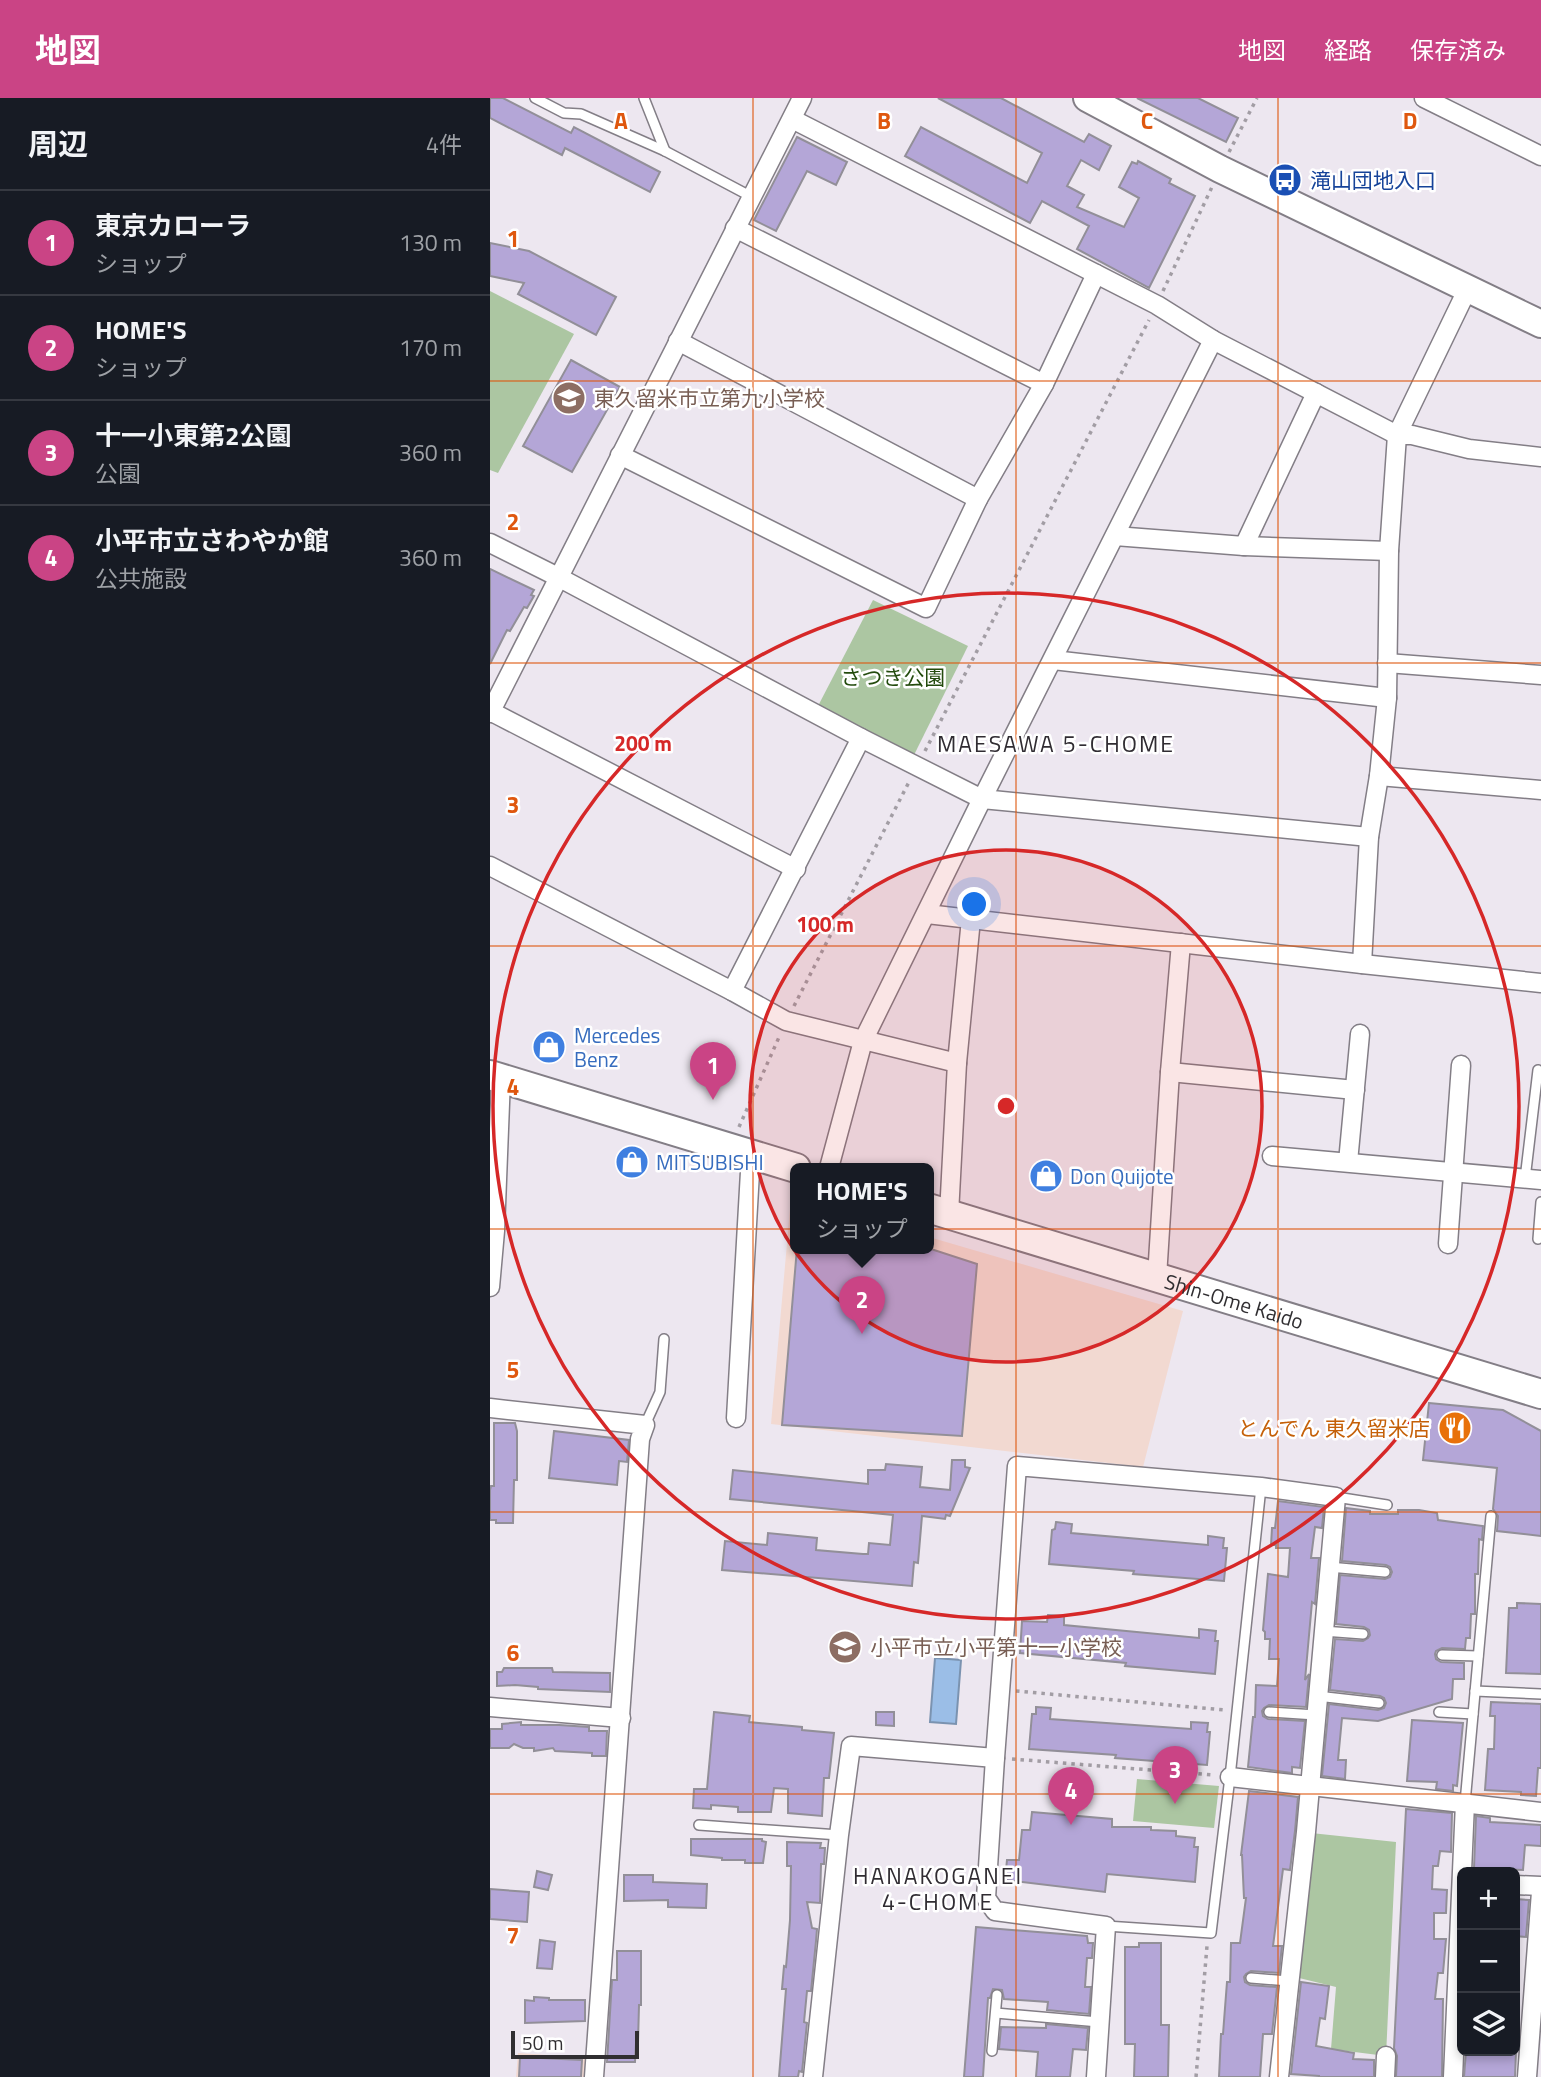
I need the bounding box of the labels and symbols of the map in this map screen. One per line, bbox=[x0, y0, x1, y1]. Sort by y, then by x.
text: A bbox=[614, 103, 628, 138]
text: B bbox=[877, 103, 891, 138]
text: C bbox=[1141, 103, 1153, 138]
text: D bbox=[1403, 103, 1417, 138]
bus stop icon: 滝山団地入口 bbox=[1266, 161, 1304, 199]
place label: 滝山団地入口 bbox=[1310, 164, 1436, 196]
text: 1 bbox=[507, 221, 519, 256]
school or university icon: 東久留米市立第九小学校 bbox=[550, 379, 588, 417]
place label: 東久留米市立第九小学校 bbox=[594, 382, 825, 414]
text: 2 bbox=[507, 504, 519, 539]
park label: さつき公園 bbox=[841, 661, 946, 693]
district label: MAESAWA 5-CHOME bbox=[937, 726, 1175, 761]
text: 200 m bbox=[614, 727, 672, 759]
text: 3 bbox=[507, 787, 519, 822]
your location bbox=[957, 887, 991, 921]
text: 100 m bbox=[796, 908, 854, 940]
place label: Mercedes Benz bbox=[574, 1019, 660, 1075]
shop icon: Mercedes Benz bbox=[530, 1028, 568, 1066]
pin: 1 bbox=[690, 1042, 736, 1100]
text: 4 bbox=[507, 1069, 519, 1104]
centre of rings bbox=[994, 1094, 1018, 1118]
shop icon: MITSUBISHI bbox=[613, 1143, 651, 1181]
place label: MITSUBISHI bbox=[656, 1146, 764, 1178]
shop icon: Don Quijote bbox=[1027, 1157, 1065, 1195]
place label: Don Quijote bbox=[1070, 1160, 1174, 1192]
street label: Shin-Ome Kaido bbox=[1161, 1265, 1308, 1337]
pin: 2 bbox=[839, 1276, 885, 1334]
text: 5 bbox=[507, 1352, 519, 1387]
restaurant icon: とんでん 東久留米店 bbox=[1436, 1409, 1474, 1447]
place label: とんでん 東久留米店 bbox=[1237, 1412, 1430, 1444]
school or university icon: 小平市立小平第十一小学校 bbox=[826, 1628, 864, 1666]
place label: 小平市立小平第十一小学校 bbox=[870, 1631, 1122, 1663]
text: 6 bbox=[507, 1635, 520, 1670]
pin: 3 bbox=[1152, 1746, 1198, 1804]
pin: 4 bbox=[1048, 1767, 1094, 1825]
district label: HANAKOGANEI 4-CHOME bbox=[853, 1858, 1023, 1919]
text: 7 bbox=[507, 1918, 519, 1953]
scale bar bbox=[511, 2028, 639, 2060]

